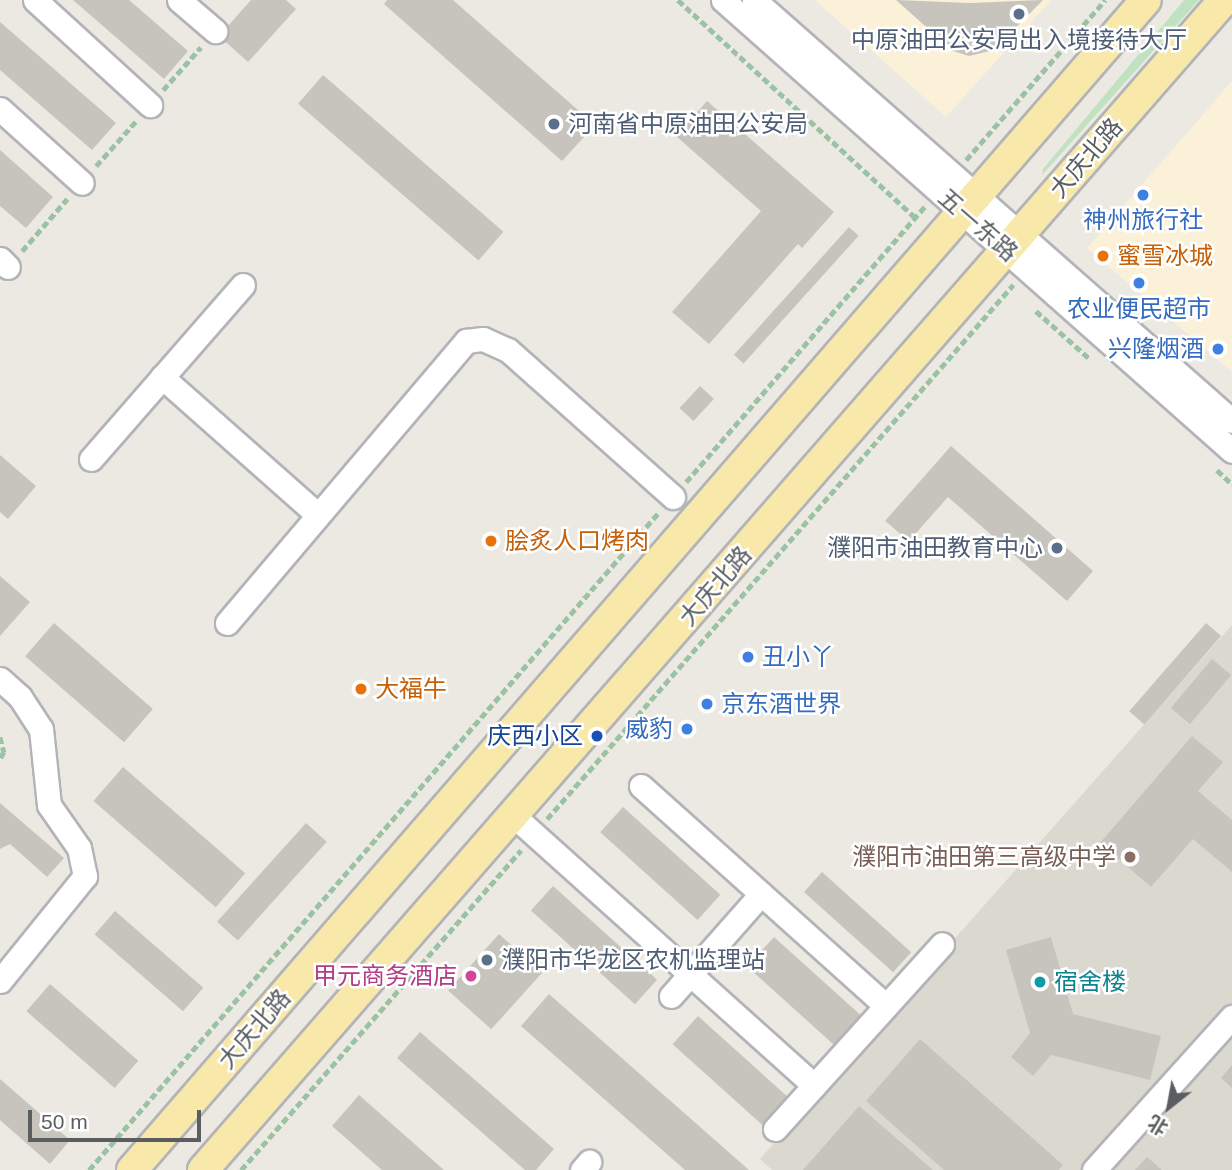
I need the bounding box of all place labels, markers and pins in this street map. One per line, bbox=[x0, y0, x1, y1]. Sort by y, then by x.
marker: 中原油田公安局出入境接待大厅 bbox=[1011, 6, 1027, 22]
place label: 中原油田公安局出入境接待大厅 bbox=[851, 26, 1187, 54]
place label: 河南省中原油田公安局 bbox=[568, 110, 808, 138]
marker: 河南省中原油田公安局 bbox=[546, 116, 562, 132]
marker: 神州旅行社 bbox=[1135, 187, 1151, 203]
place label: 神州旅行社 bbox=[1083, 206, 1203, 234]
place label: 蜜雪冰城 bbox=[1117, 242, 1213, 270]
marker: 蜜雪冰城 bbox=[1095, 248, 1111, 264]
marker: 农业便民超市 bbox=[1131, 275, 1147, 291]
place label: 农业便民超市 bbox=[1067, 295, 1211, 323]
place label: 兴隆烟酒 bbox=[1108, 335, 1204, 363]
marker: 兴隆烟酒 bbox=[1210, 341, 1226, 357]
place label: 脍炙人口烤肉 bbox=[505, 527, 649, 555]
marker: 脍炙人口烤肉 bbox=[483, 533, 499, 549]
place label: 濮阳市油田教育中心 bbox=[827, 534, 1043, 562]
marker: 濮阳市油田教育中心 bbox=[1049, 540, 1065, 556]
place label: 丑小丫 bbox=[762, 643, 834, 671]
marker: 丑小丫 bbox=[740, 649, 756, 665]
place label: 大福牛 bbox=[375, 675, 447, 703]
marker: 大福牛 bbox=[353, 681, 369, 697]
place label: 京东酒世界 bbox=[721, 690, 841, 718]
marker: 京东酒世界 bbox=[699, 696, 715, 712]
place label: 威豹 bbox=[625, 715, 673, 743]
marker: 威豹 bbox=[679, 721, 695, 737]
place label: 庆西小区 bbox=[487, 722, 583, 750]
marker: 庆西小区 bbox=[589, 728, 605, 744]
place label: 濮阳市油田第三高级中学 bbox=[852, 843, 1116, 871]
marker: 濮阳市油田第三高级中学 bbox=[1122, 849, 1138, 865]
place label: 濮阳市华龙区农机监理站 bbox=[501, 946, 765, 974]
marker: 濮阳市华龙区农机监理站 bbox=[479, 952, 495, 968]
place label: 甲元商务酒店 bbox=[313, 962, 457, 990]
marker: 甲元商务酒店 bbox=[463, 968, 479, 984]
place label: 宿舍楼 bbox=[1054, 968, 1126, 996]
marker: 宿舍楼 bbox=[1032, 974, 1048, 990]

